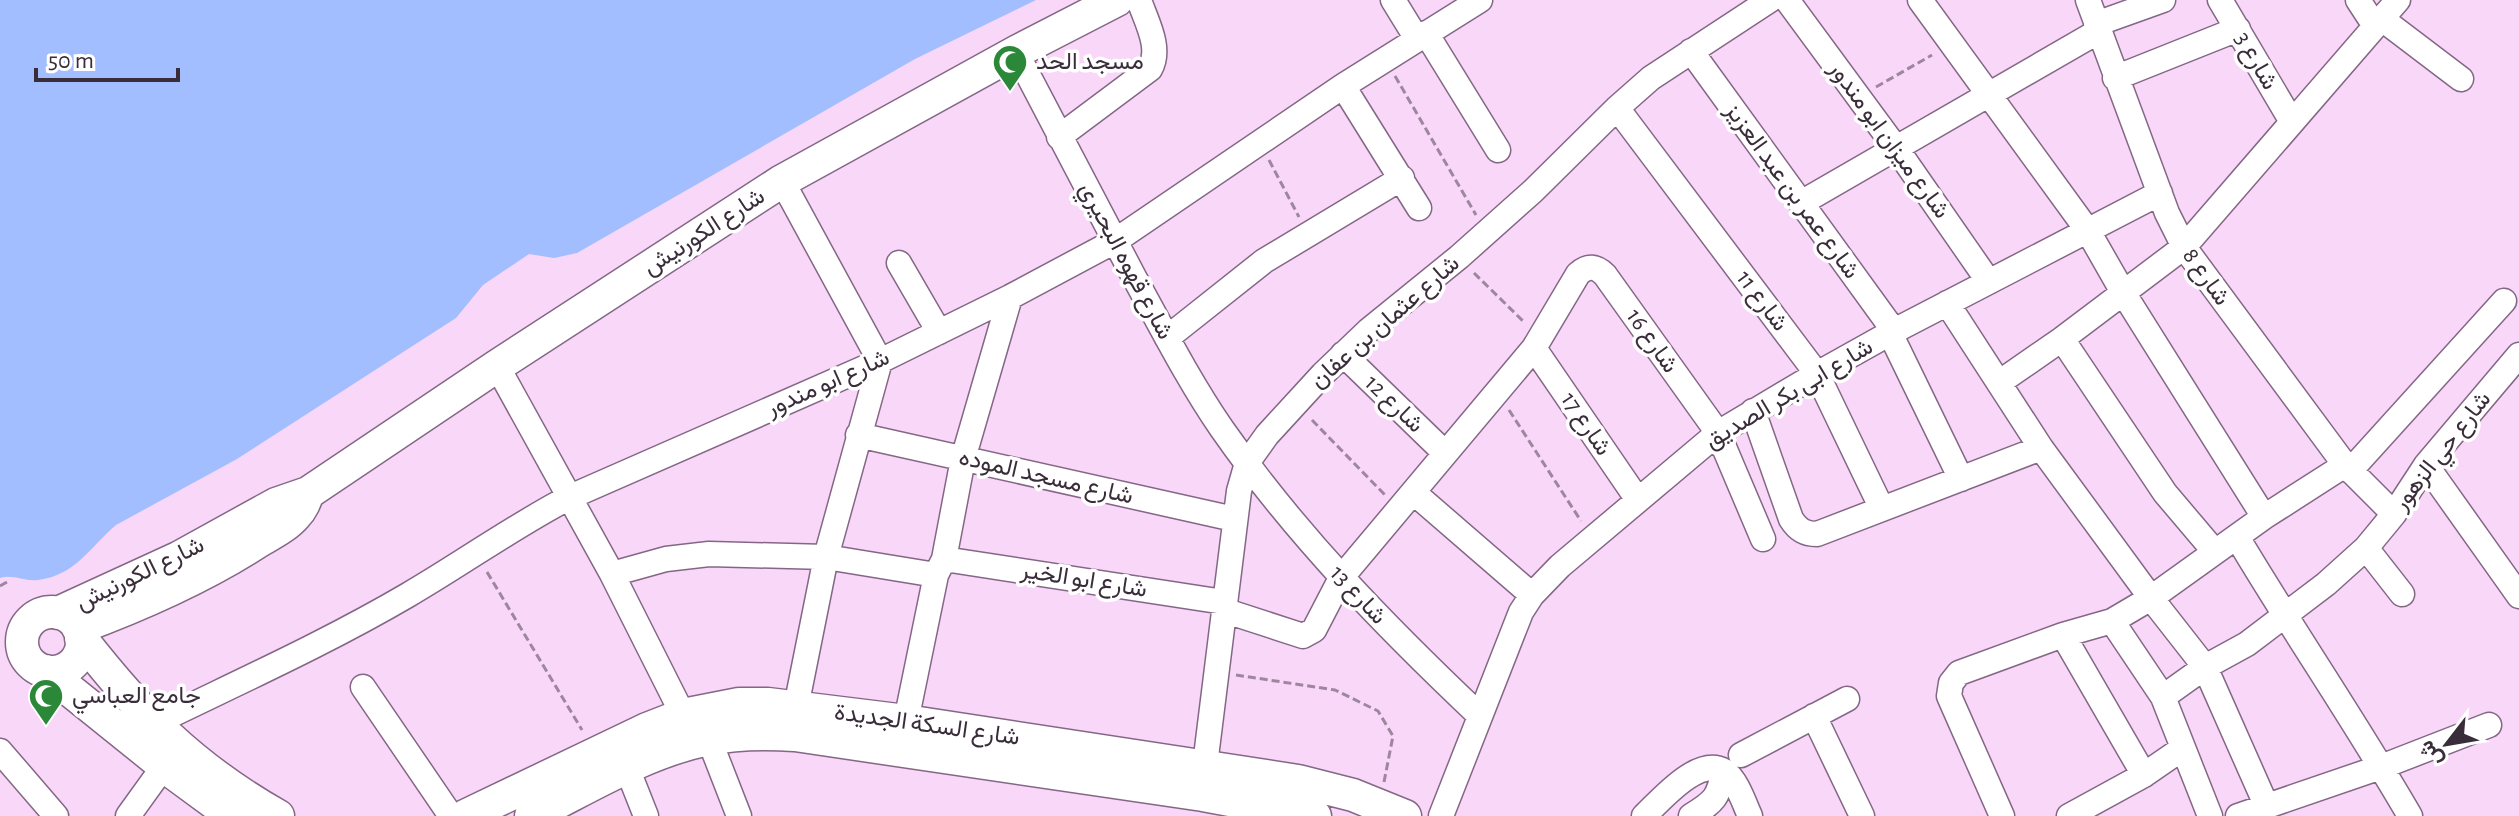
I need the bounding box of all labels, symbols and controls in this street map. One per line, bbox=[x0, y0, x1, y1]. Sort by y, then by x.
street label: شارع 3 bbox=[2227, 28, 2282, 95]
scale bar bbox=[36, 32, 178, 82]
mosque icon: مسجد الحد bbox=[991, 43, 1029, 93]
text: 50 m bbox=[48, 49, 94, 73]
place label: مسجد الحد bbox=[1036, 50, 1144, 75]
street label: شارع ميزان ابو مندور bbox=[1821, 56, 1954, 225]
street label: شارع عمر بن عبد العزيز bbox=[1717, 98, 1864, 285]
street label: شارع قهوه البحيري bbox=[1069, 179, 1177, 346]
street label: شارع الكورنيش bbox=[639, 184, 771, 283]
street label: شارع 8 bbox=[2175, 244, 2234, 312]
street label: شارع عثمان بن عفان bbox=[1306, 251, 1466, 395]
street label: شارع 11 bbox=[1729, 266, 1792, 337]
street label: شارع 16 bbox=[1619, 305, 1682, 379]
street label: شارع ابى بكر الصديق bbox=[1701, 335, 1879, 456]
street label: شارع ابو مندور bbox=[762, 345, 894, 424]
street label: شارع 12 bbox=[1358, 371, 1428, 440]
street label: شارع حي الزهور bbox=[2388, 387, 2500, 519]
street label: شارع 17 bbox=[1554, 388, 1616, 462]
street label: شارع مسجد الموده bbox=[956, 445, 1135, 512]
street label: شارع الكورنيش bbox=[72, 533, 209, 618]
street label: شارع ابو الخير bbox=[1018, 558, 1149, 605]
street label: شارع 13 bbox=[1323, 561, 1391, 631]
mosque icon: جامع العباسي bbox=[27, 677, 65, 727]
place label: جامع العباسي bbox=[72, 684, 201, 714]
street label: شارع السكة الجديدة bbox=[832, 700, 1021, 753]
north arrow bbox=[2407, 704, 2487, 784]
text: ش bbox=[2414, 736, 2449, 771]

